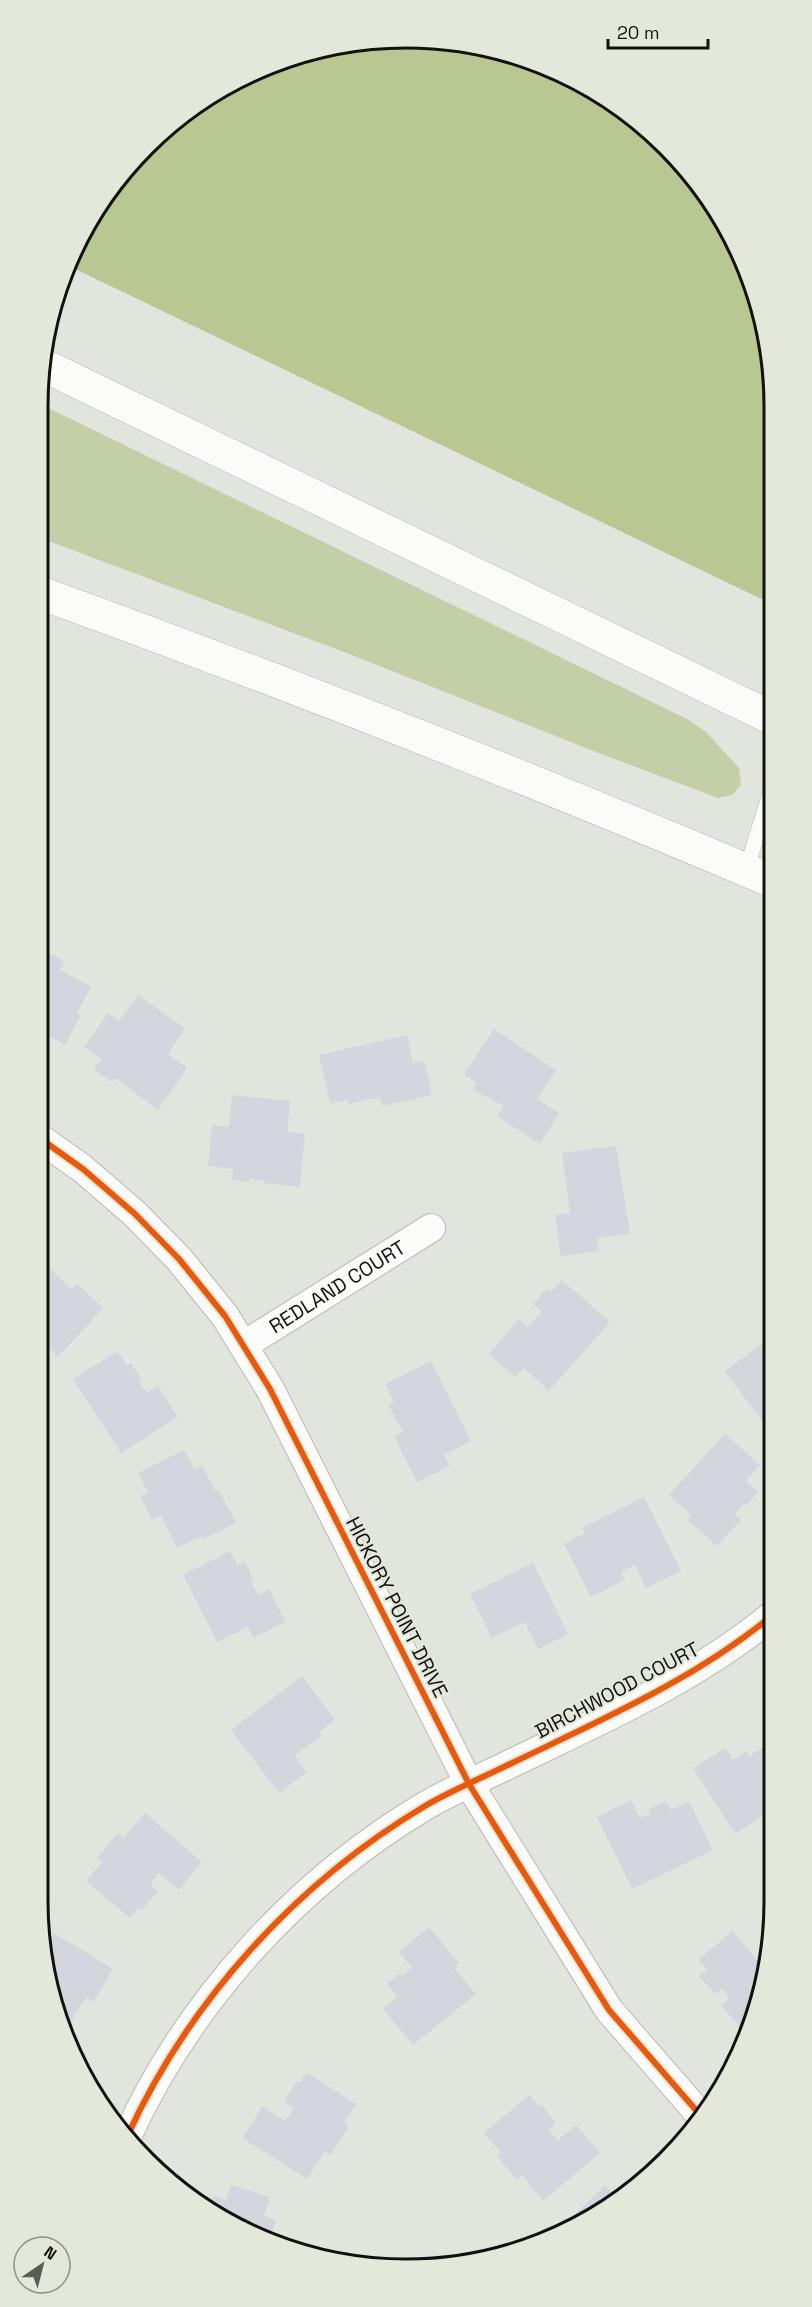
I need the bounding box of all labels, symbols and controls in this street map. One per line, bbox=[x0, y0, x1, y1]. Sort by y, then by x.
scale bar bbox=[608, 12, 708, 50]
text: 20 m bbox=[617, 21, 660, 44]
street label: REDLAND COURT bbox=[264, 1234, 411, 1339]
street label: HICKORY POINT DRIVE bbox=[340, 1512, 454, 1702]
street label: BIRCHWOOD COURT bbox=[530, 1636, 704, 1744]
north arrow bbox=[12, 2235, 72, 2295]
text: N bbox=[40, 2241, 61, 2265]

